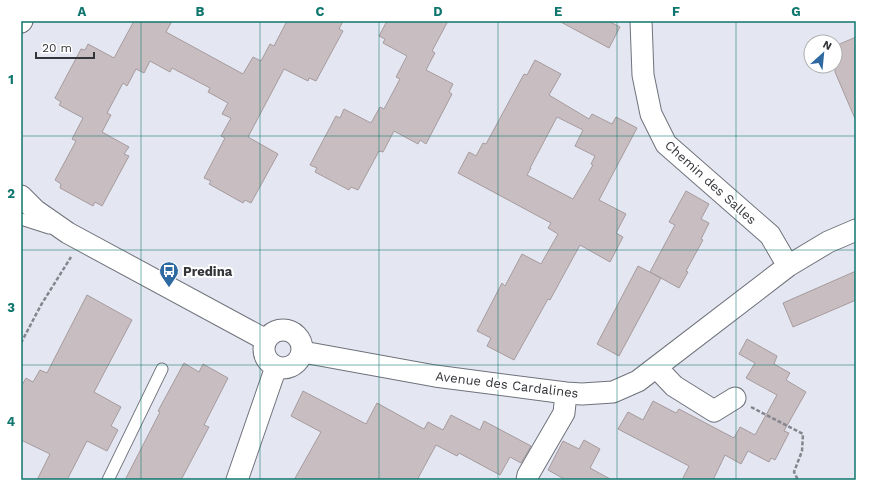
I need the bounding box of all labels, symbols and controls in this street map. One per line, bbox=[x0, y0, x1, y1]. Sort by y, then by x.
text: A bbox=[78, 4, 87, 19]
text: B bbox=[196, 4, 205, 19]
text: C bbox=[316, 4, 325, 19]
text: D bbox=[433, 4, 443, 19]
text: E bbox=[554, 4, 562, 19]
text: F bbox=[672, 4, 680, 19]
text: G bbox=[791, 4, 801, 19]
scale bar bbox=[36, 34, 94, 60]
north arrow bbox=[803, 34, 843, 74]
text: N bbox=[821, 38, 834, 53]
text: 20 m bbox=[42, 41, 72, 55]
text: 1 bbox=[8, 72, 14, 87]
street label: Chemin des Salles bbox=[662, 137, 759, 227]
text: 2 bbox=[7, 186, 15, 201]
bus stop icon: Predina bbox=[158, 260, 180, 288]
place label: Predina bbox=[183, 264, 233, 279]
text: 3 bbox=[7, 300, 15, 315]
street label: Avenue des Cardalines bbox=[435, 368, 579, 401]
text: 4 bbox=[7, 414, 16, 429]

